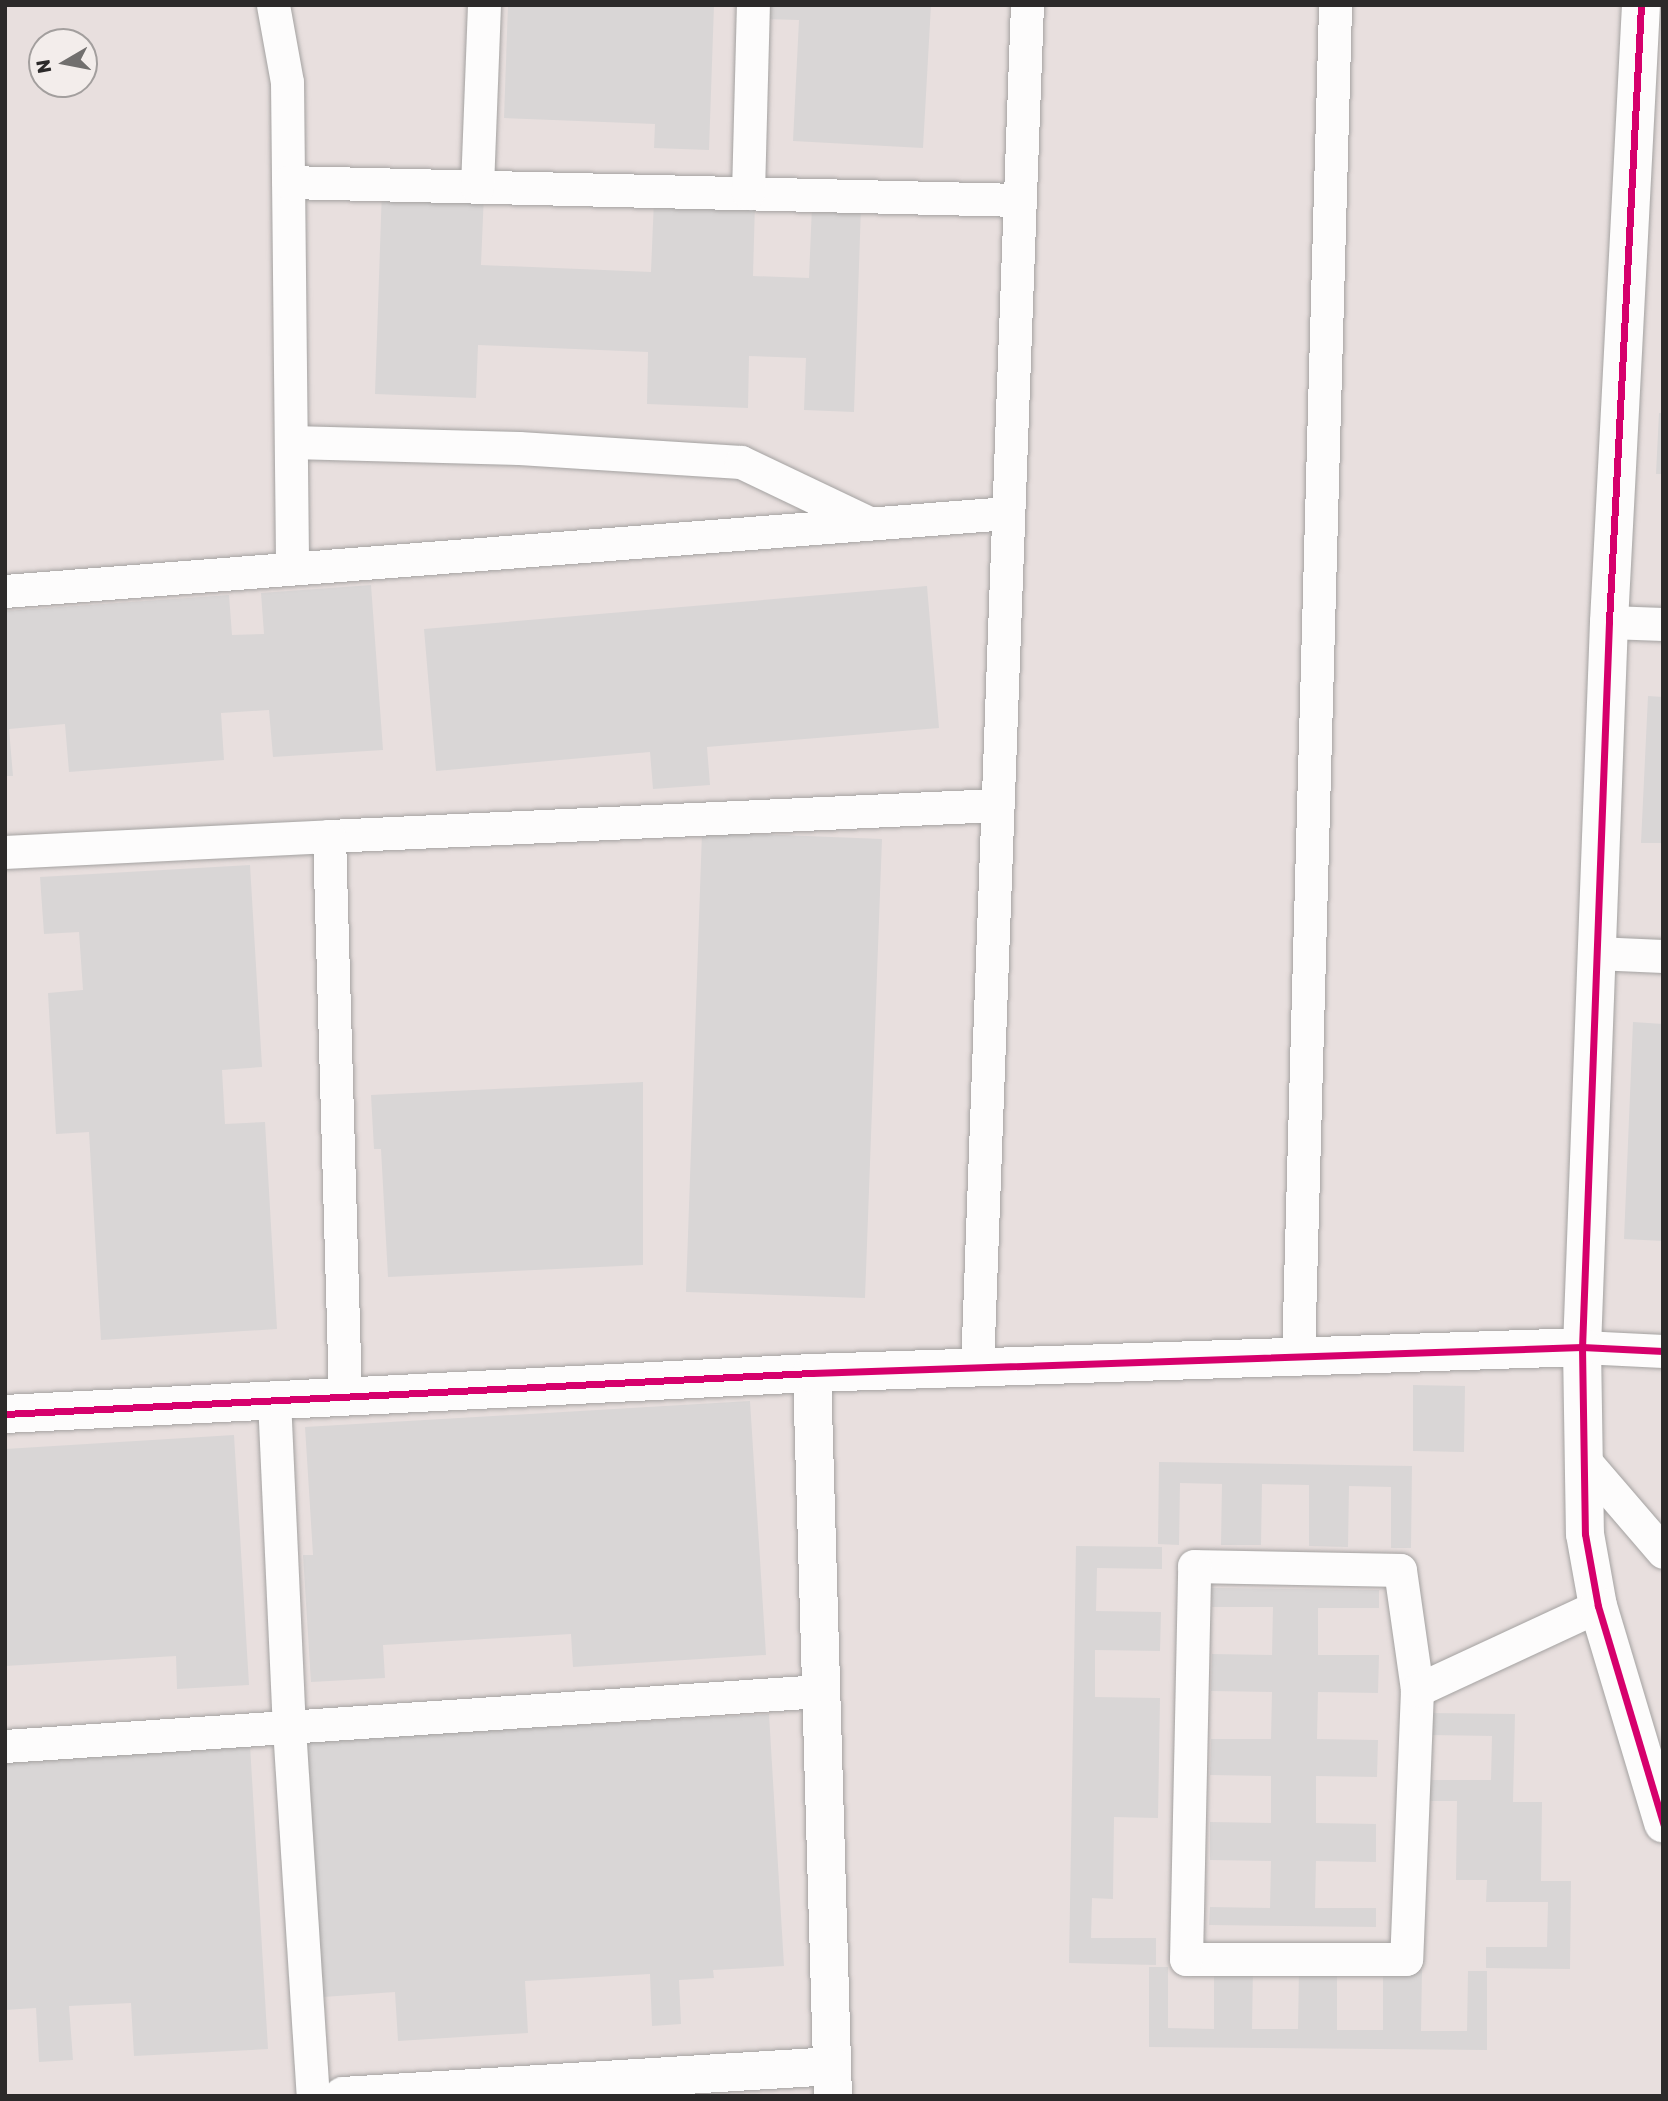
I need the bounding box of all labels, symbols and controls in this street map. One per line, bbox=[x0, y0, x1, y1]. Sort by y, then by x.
north arrow bbox=[28, 28, 98, 98]
text: N bbox=[31, 58, 56, 75]

